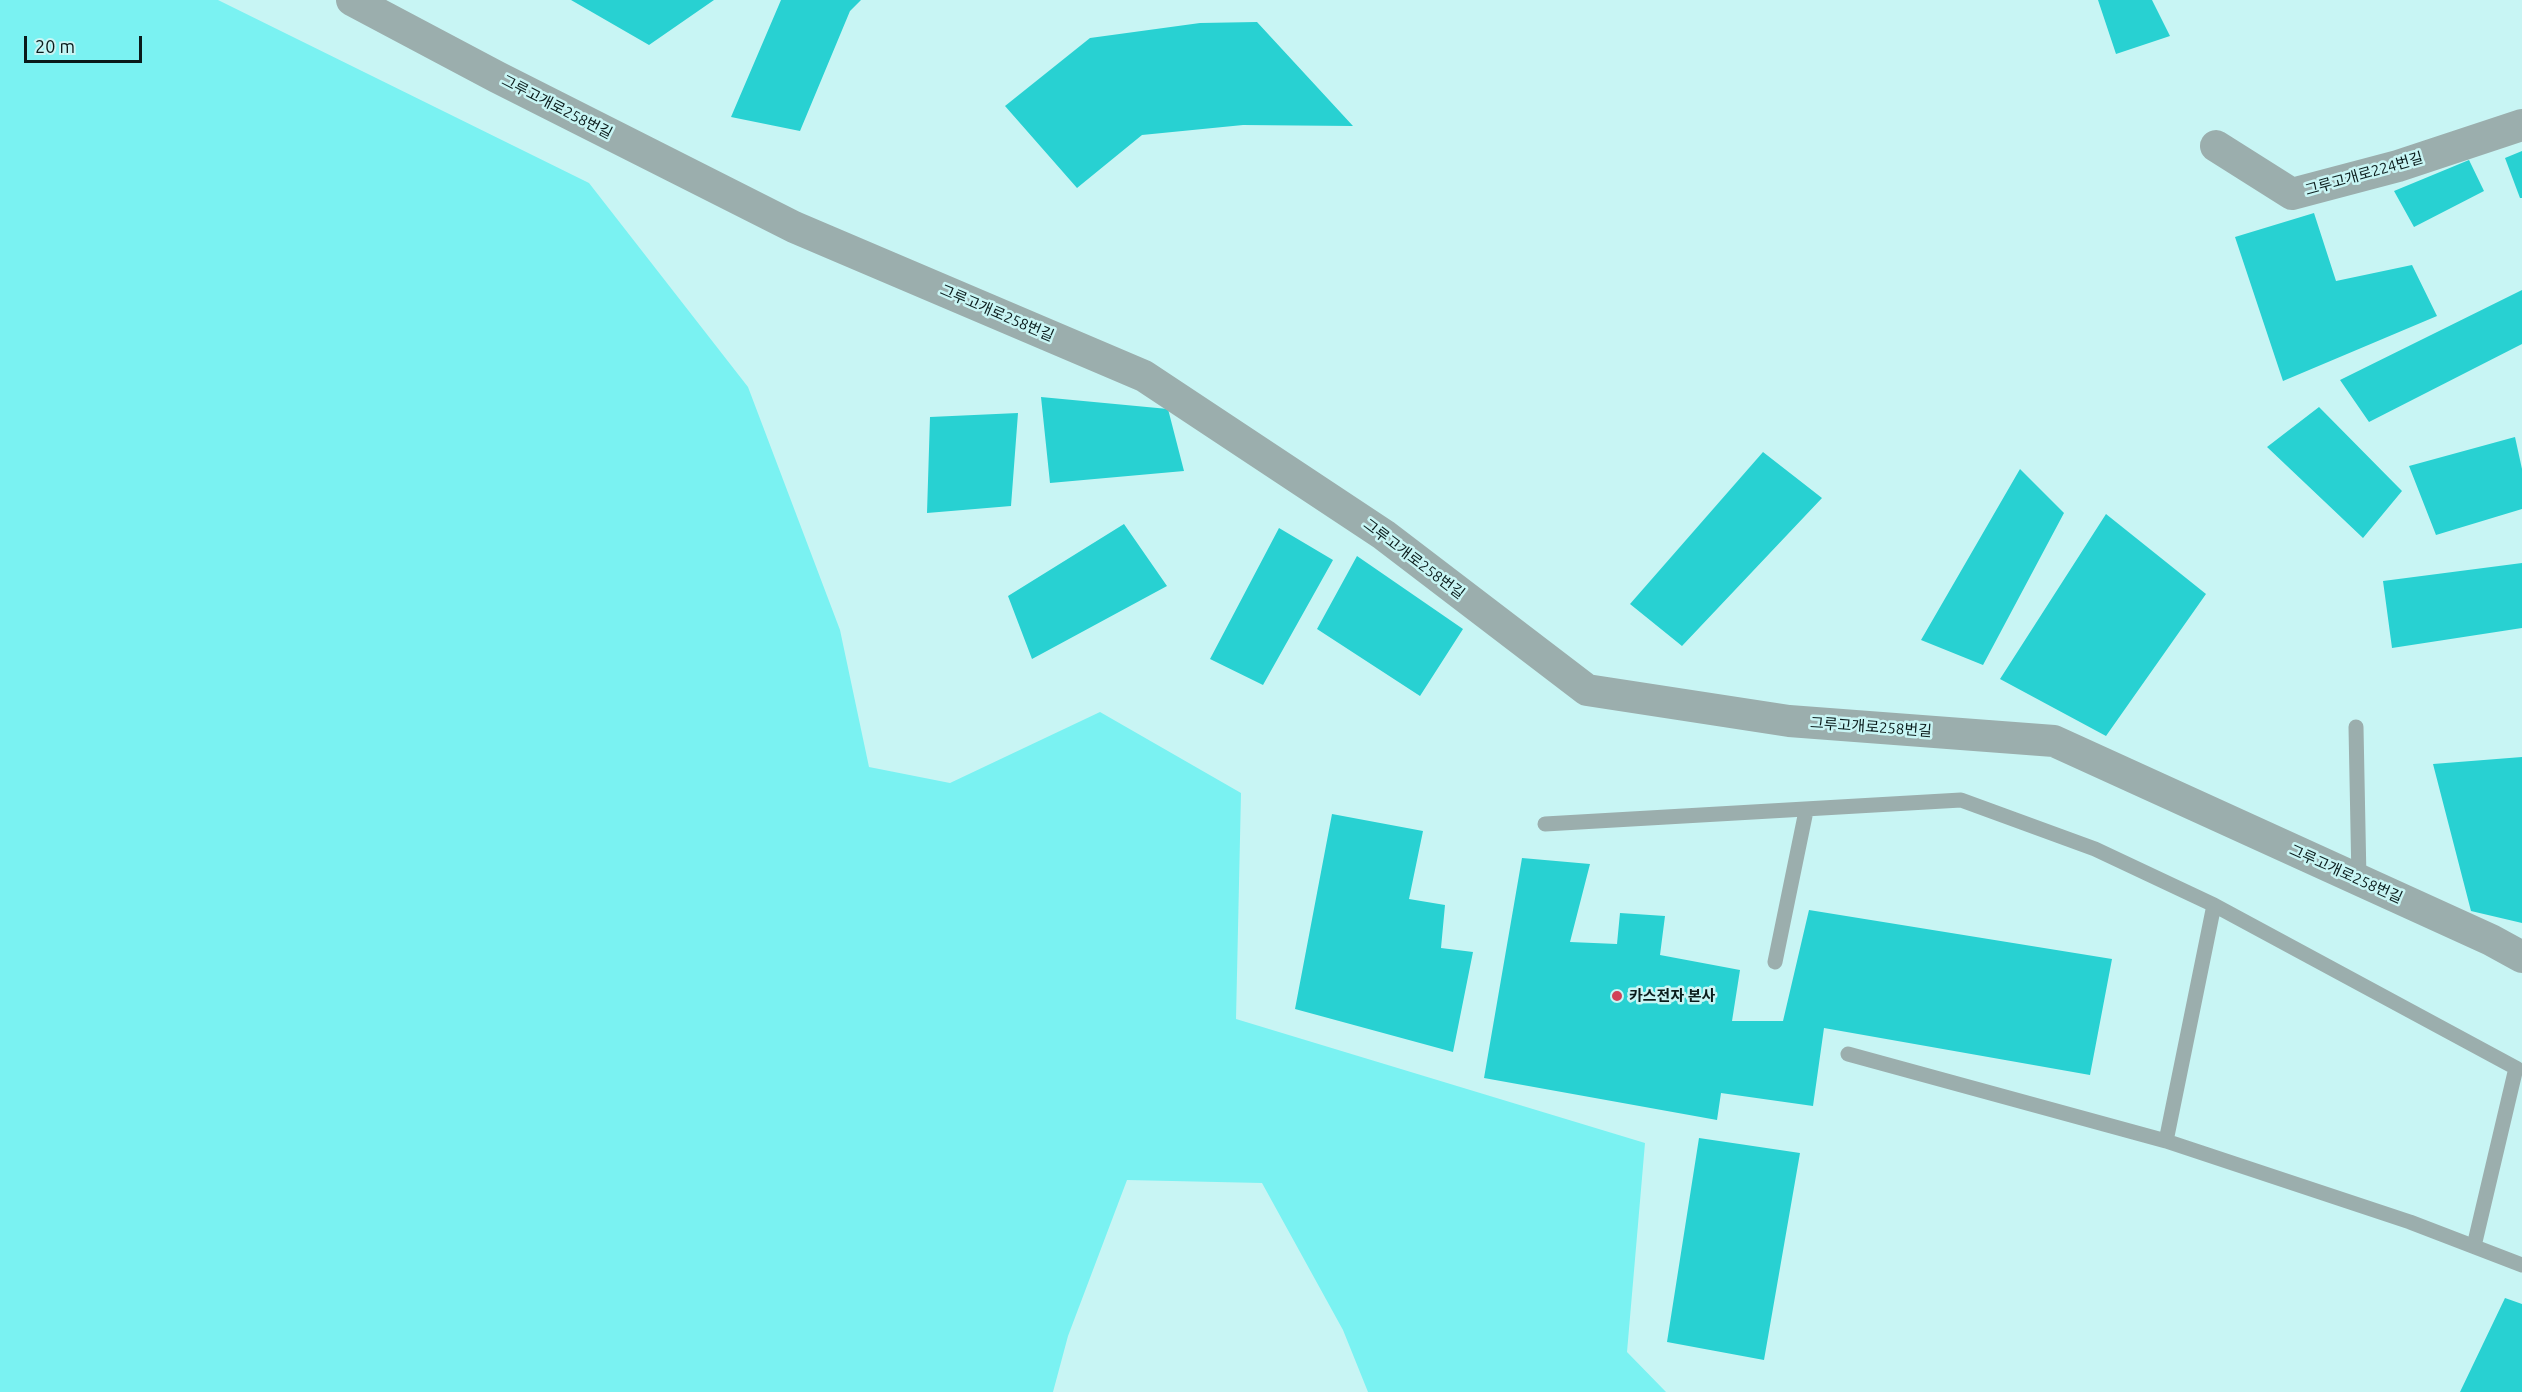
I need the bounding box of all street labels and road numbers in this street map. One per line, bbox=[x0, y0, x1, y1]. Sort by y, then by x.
street label: 그루고개로258번길 bbox=[499, 71, 615, 143]
street label: 그루고개로224번길 bbox=[2303, 149, 2425, 199]
street label: 그루고개로258번길 bbox=[937, 281, 1057, 345]
street label: 그루고개로258번길 bbox=[1360, 515, 1468, 603]
street label: 그루고개로258번길 bbox=[1810, 714, 1932, 740]
street label: 그루고개로258번길 bbox=[2287, 841, 2405, 907]

